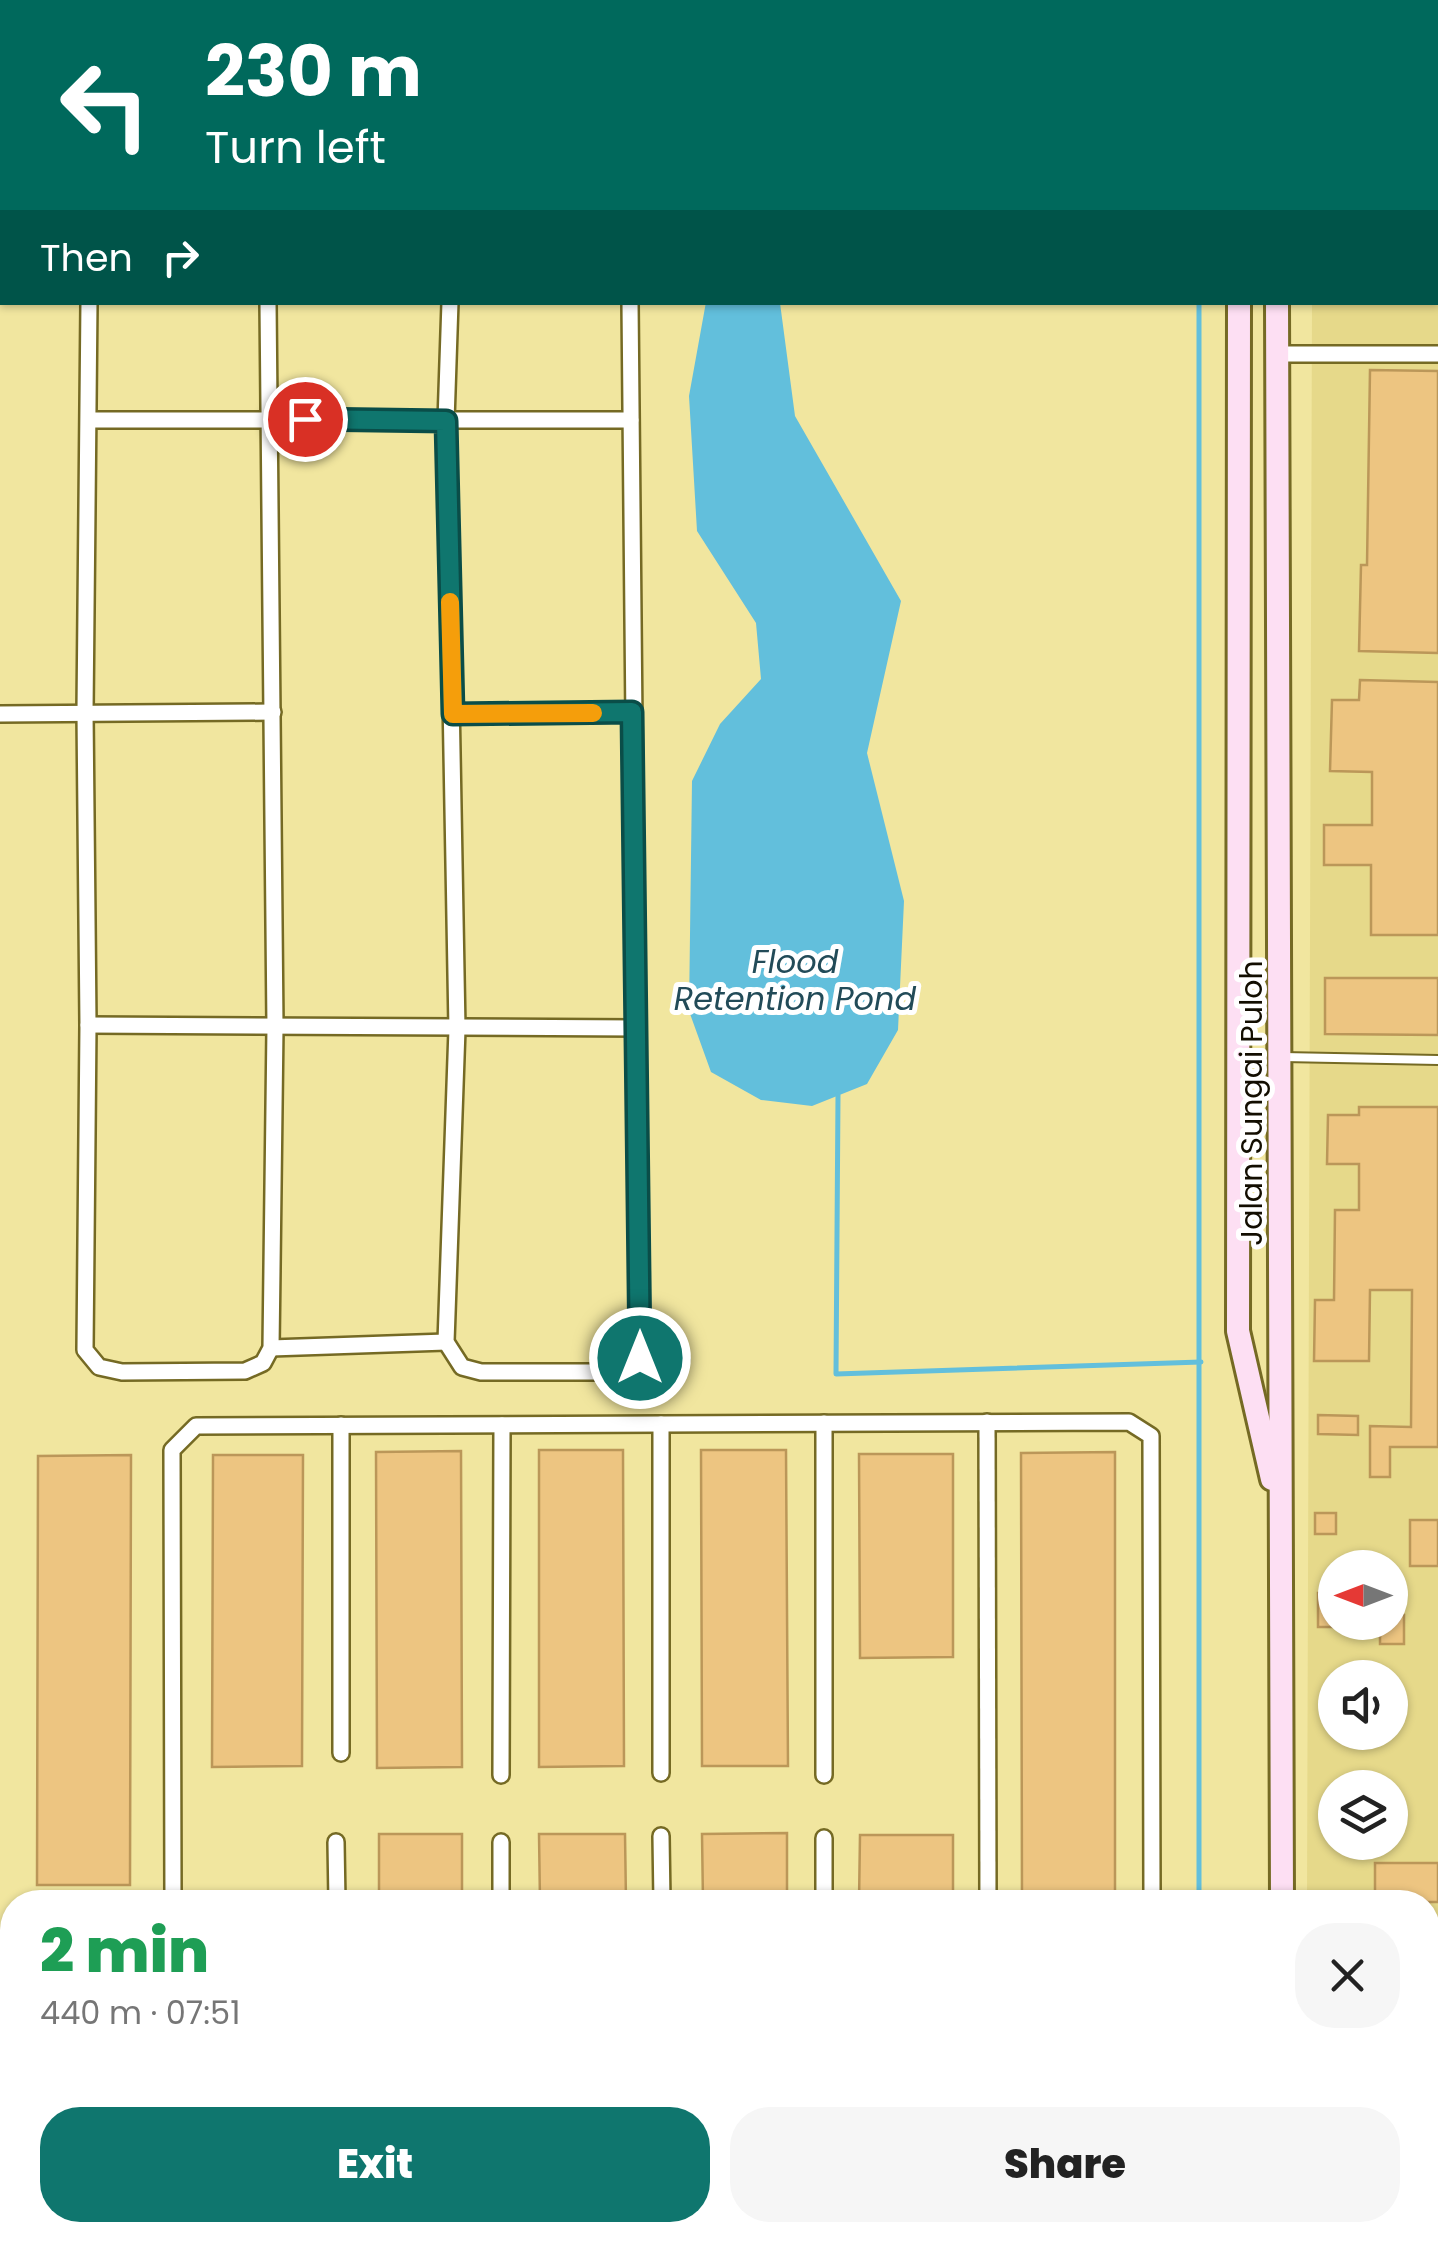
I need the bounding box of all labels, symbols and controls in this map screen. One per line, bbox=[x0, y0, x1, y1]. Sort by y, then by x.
text: 230 m bbox=[205, 22, 422, 121]
icon: left bbox=[40, 40, 170, 170]
text: Turn left bbox=[205, 116, 386, 179]
icon: right bbox=[153, 230, 208, 285]
text: Then bbox=[40, 231, 133, 284]
pin bbox=[263, 377, 348, 462]
icon: arrive bbox=[278, 392, 333, 447]
water label: Flood Retention Pond bbox=[674, 939, 917, 1021]
street label: Jalan Sungai Puloh bbox=[1230, 960, 1273, 1246]
position arrow bbox=[588, 1306, 692, 1410]
north arrow bbox=[1318, 1550, 1408, 1640]
map controls bbox=[1318, 1550, 1408, 1860]
button: sound bbox=[1318, 1660, 1408, 1750]
button: layers bbox=[1318, 1770, 1408, 1860]
text: 2 min bbox=[40, 1909, 209, 1993]
button: close bbox=[1295, 1923, 1400, 2028]
text: 440 m · 07:51 bbox=[40, 1990, 240, 2035]
button: Exit bbox=[40, 2107, 710, 2222]
button: Share bbox=[730, 2107, 1400, 2222]

